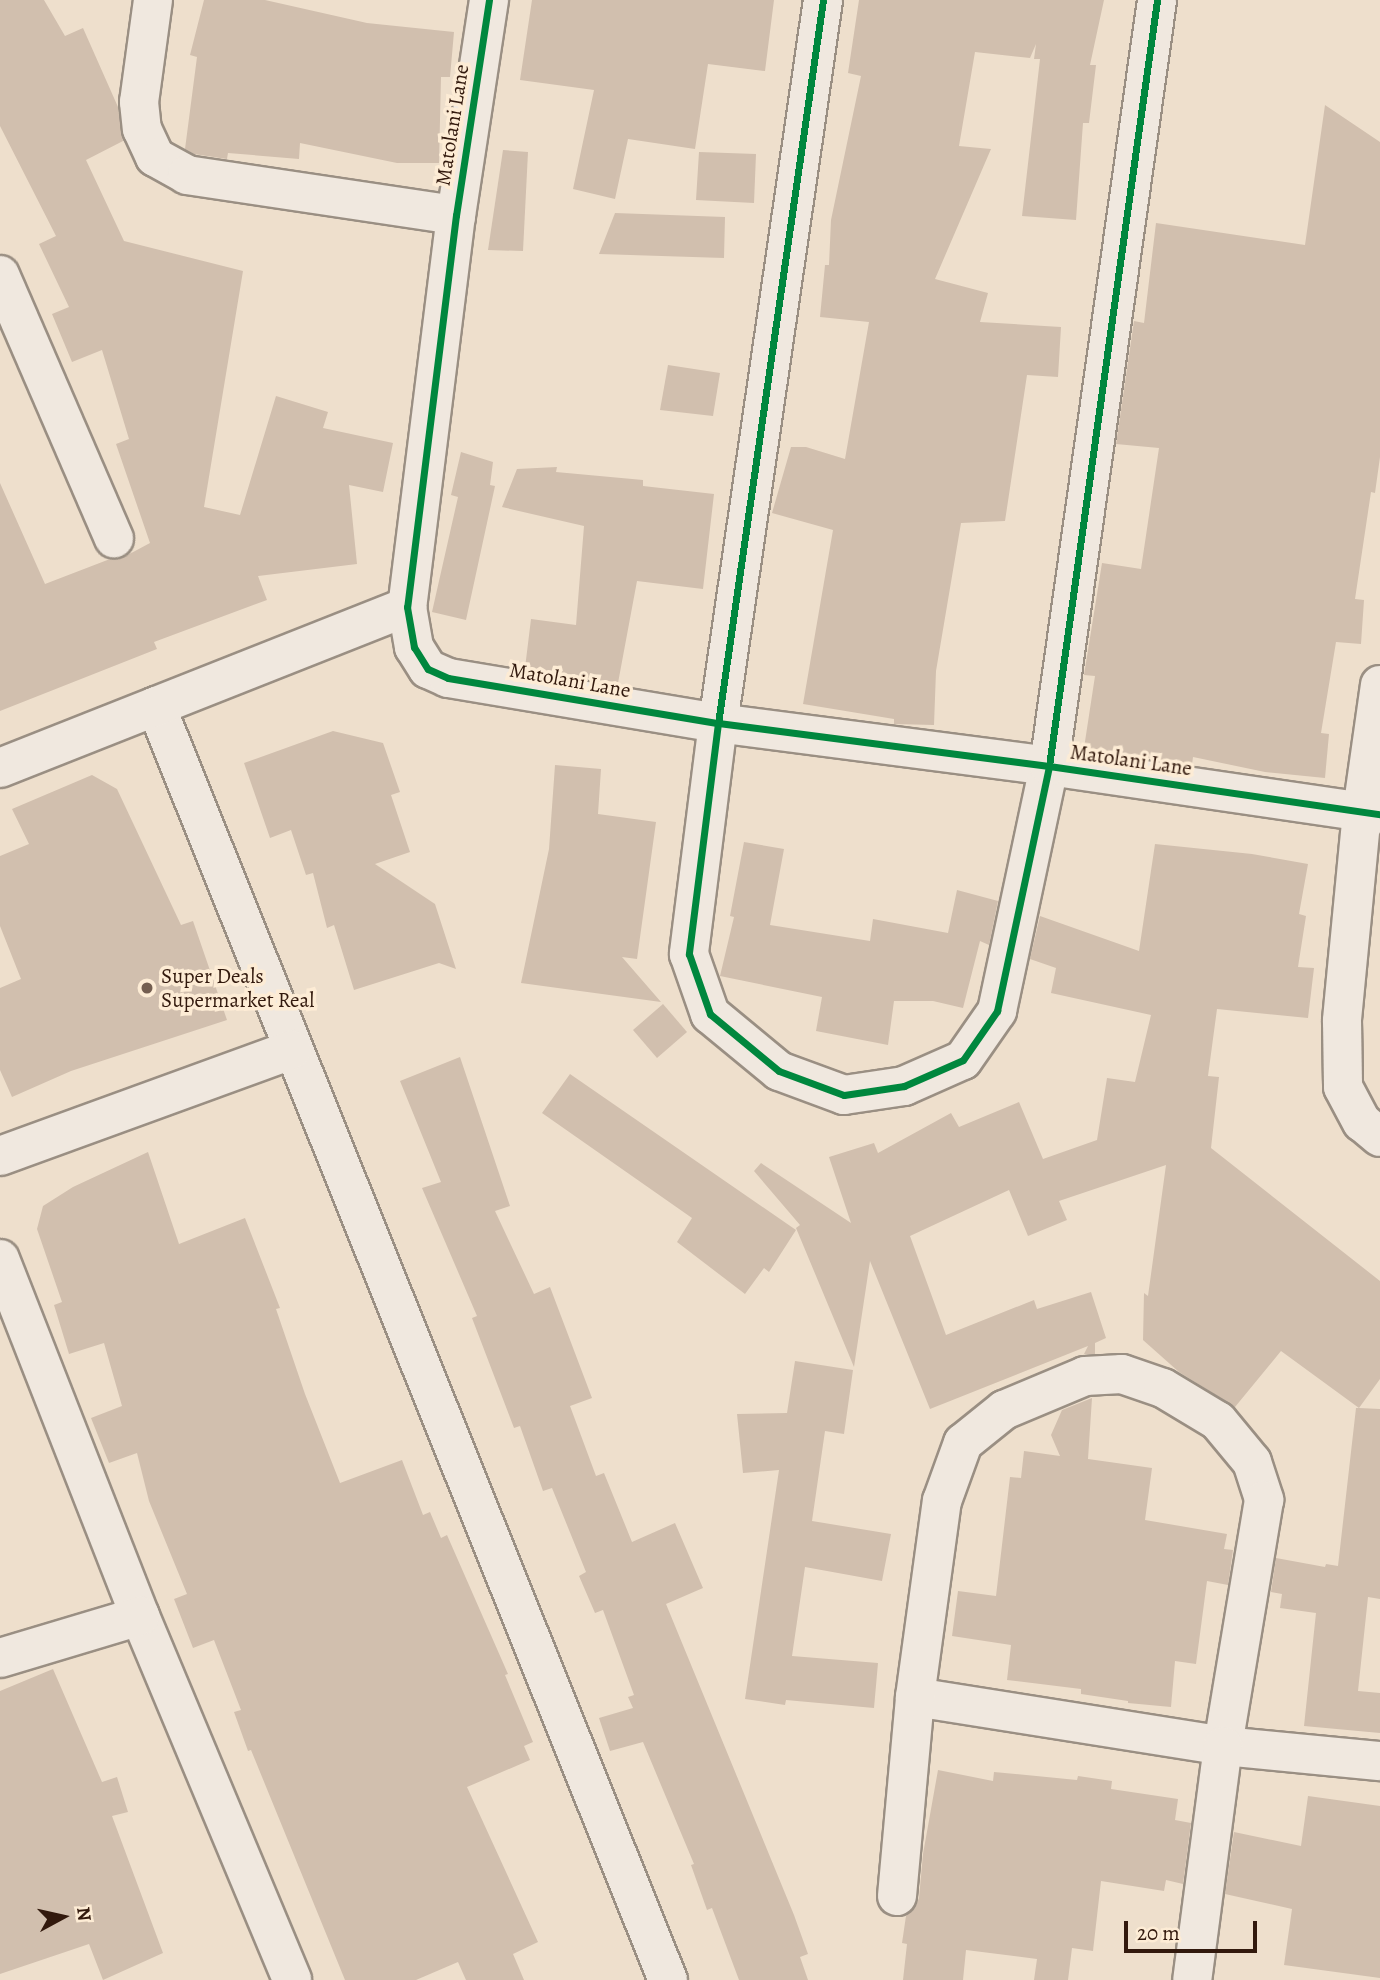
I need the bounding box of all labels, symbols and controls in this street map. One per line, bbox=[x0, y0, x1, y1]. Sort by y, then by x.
street label: Matolani Lane bbox=[430, 62, 474, 188]
street label: Matolani Lane bbox=[507, 657, 633, 703]
street label: Matolani Lane bbox=[1069, 739, 1193, 781]
place label: Super Deals Supermarket Real bbox=[161, 963, 314, 1013]
marker: Super Deals Supermarket Real bbox=[139, 980, 155, 996]
north arrow bbox=[28, 1882, 98, 1952]
text: N bbox=[70, 1905, 98, 1923]
scale bar bbox=[1128, 1906, 1261, 1950]
text: 20 m bbox=[1137, 1919, 1180, 1947]

